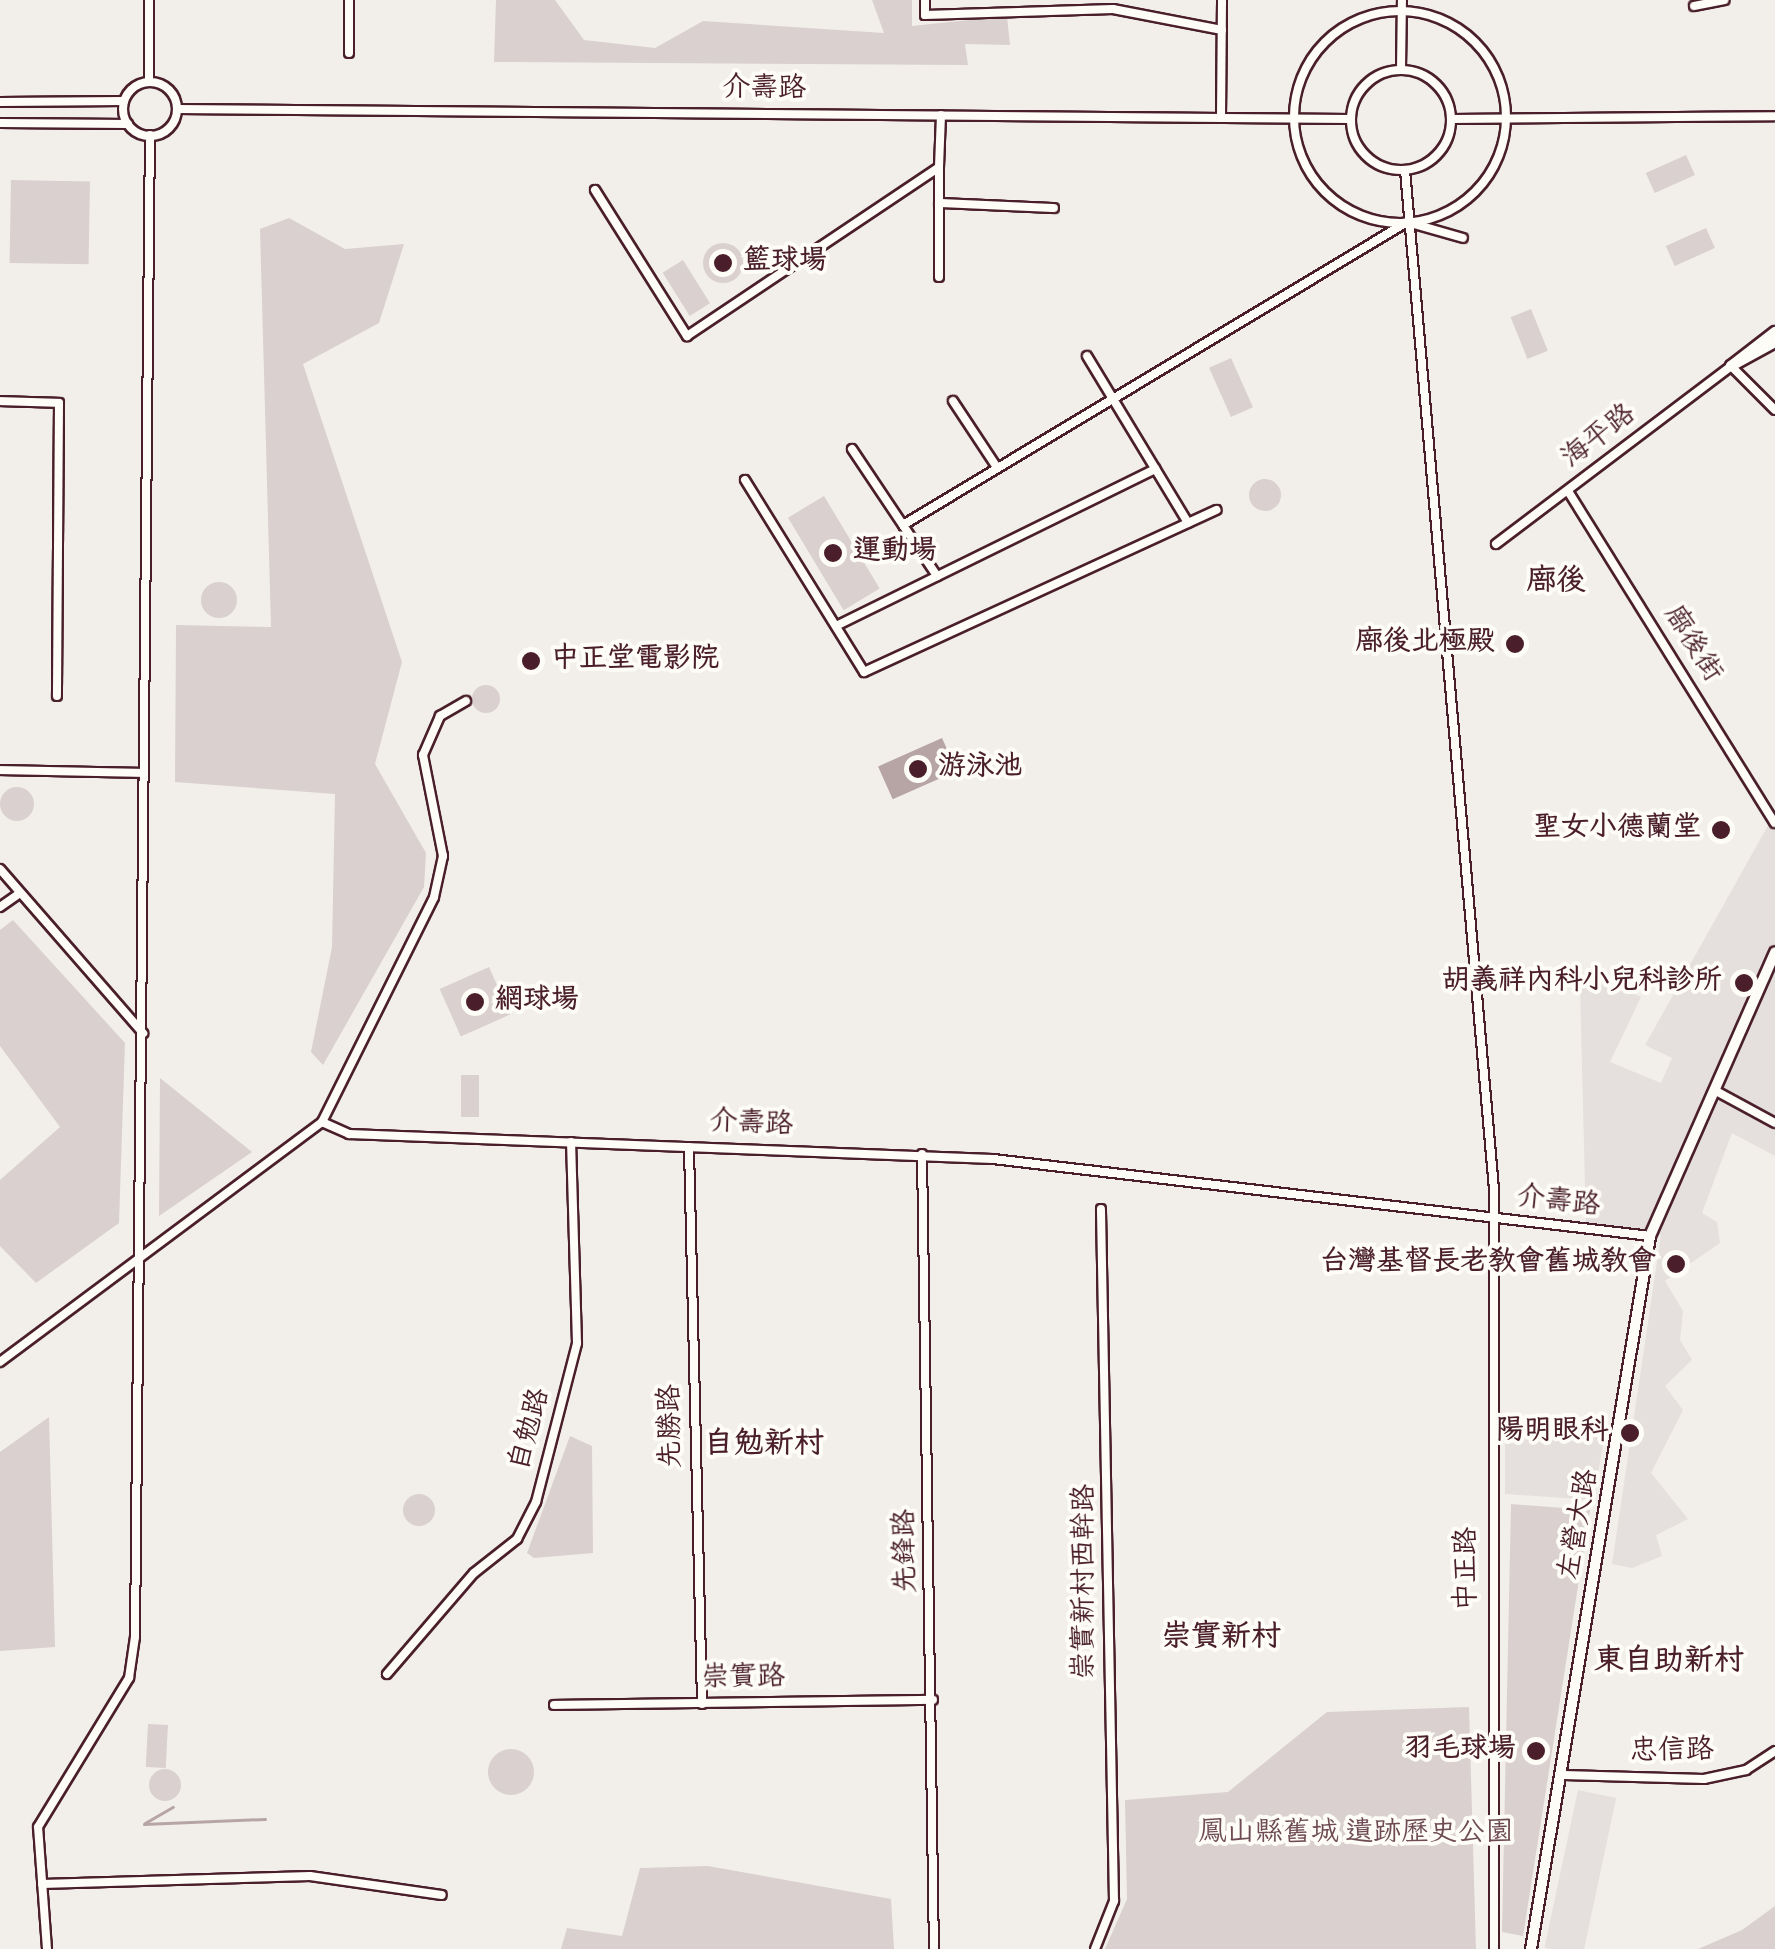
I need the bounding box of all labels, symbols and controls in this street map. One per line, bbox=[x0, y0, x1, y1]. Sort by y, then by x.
street label: 介壽路 bbox=[722, 74, 806, 108]
place label: 籃球場 bbox=[743, 246, 827, 280]
marker: 籃球場 bbox=[712, 252, 734, 274]
street label: 海平路 bbox=[1557, 399, 1643, 477]
place label: 運動場 bbox=[853, 536, 937, 570]
marker: 運動場 bbox=[822, 542, 844, 564]
district label: 廍後 bbox=[1526, 566, 1586, 602]
street label: 廍後街 bbox=[1654, 600, 1728, 690]
place label: 廍後北極殿 bbox=[1355, 627, 1495, 661]
marker: 廍後北極殿 bbox=[1504, 633, 1526, 655]
place label: 中正堂電影院 bbox=[551, 644, 719, 678]
marker: 中正堂電影院 bbox=[520, 650, 542, 672]
place label: 游泳池 bbox=[938, 752, 1022, 786]
marker: 游泳池 bbox=[907, 758, 929, 780]
place label: 聖女小德蘭堂 bbox=[1533, 813, 1701, 847]
marker: 聖女小德蘭堂 bbox=[1710, 819, 1732, 841]
place label: 胡義祥內科小兒科診所 bbox=[1442, 966, 1722, 1000]
marker: 胡義祥內科小兒科診所 bbox=[1731, 970, 1757, 996]
place label: 網球場 bbox=[495, 985, 579, 1019]
marker: 網球場 bbox=[464, 991, 486, 1013]
street label: 介壽路 bbox=[708, 1108, 794, 1144]
street label: 介壽路 bbox=[1514, 1183, 1602, 1225]
place label: 台灣基督長老教會舊城教會 bbox=[1320, 1247, 1656, 1281]
marker: 台灣基督長老教會舊城教會 bbox=[1665, 1253, 1687, 1275]
street label: 先勝路 bbox=[655, 1384, 691, 1468]
street label: 自勉路 bbox=[505, 1385, 559, 1475]
place label: 陽明眼科 bbox=[1496, 1416, 1608, 1450]
marker: 陽明眼科 bbox=[1617, 1420, 1643, 1446]
district label: 自勉新村 bbox=[704, 1429, 824, 1465]
street label: 左營大路 bbox=[1555, 1467, 1607, 1583]
street label: 崇實新村西幹路 bbox=[1070, 1484, 1104, 1680]
street label: 先鋒路 bbox=[890, 1509, 926, 1593]
street label: 中正路 bbox=[1452, 1527, 1486, 1611]
district label: 崇實新村 bbox=[1161, 1622, 1281, 1658]
district label: 東自助新村 bbox=[1594, 1646, 1744, 1682]
street label: 崇實路 bbox=[701, 1662, 785, 1698]
place label: 羽毛球場 bbox=[1404, 1734, 1516, 1768]
street label: 忠信路 bbox=[1630, 1735, 1714, 1771]
marker: 羽毛球場 bbox=[1525, 1740, 1547, 1762]
park label: 鳳山縣舊城 遺跡歷史公園 bbox=[1199, 1818, 1513, 1852]

